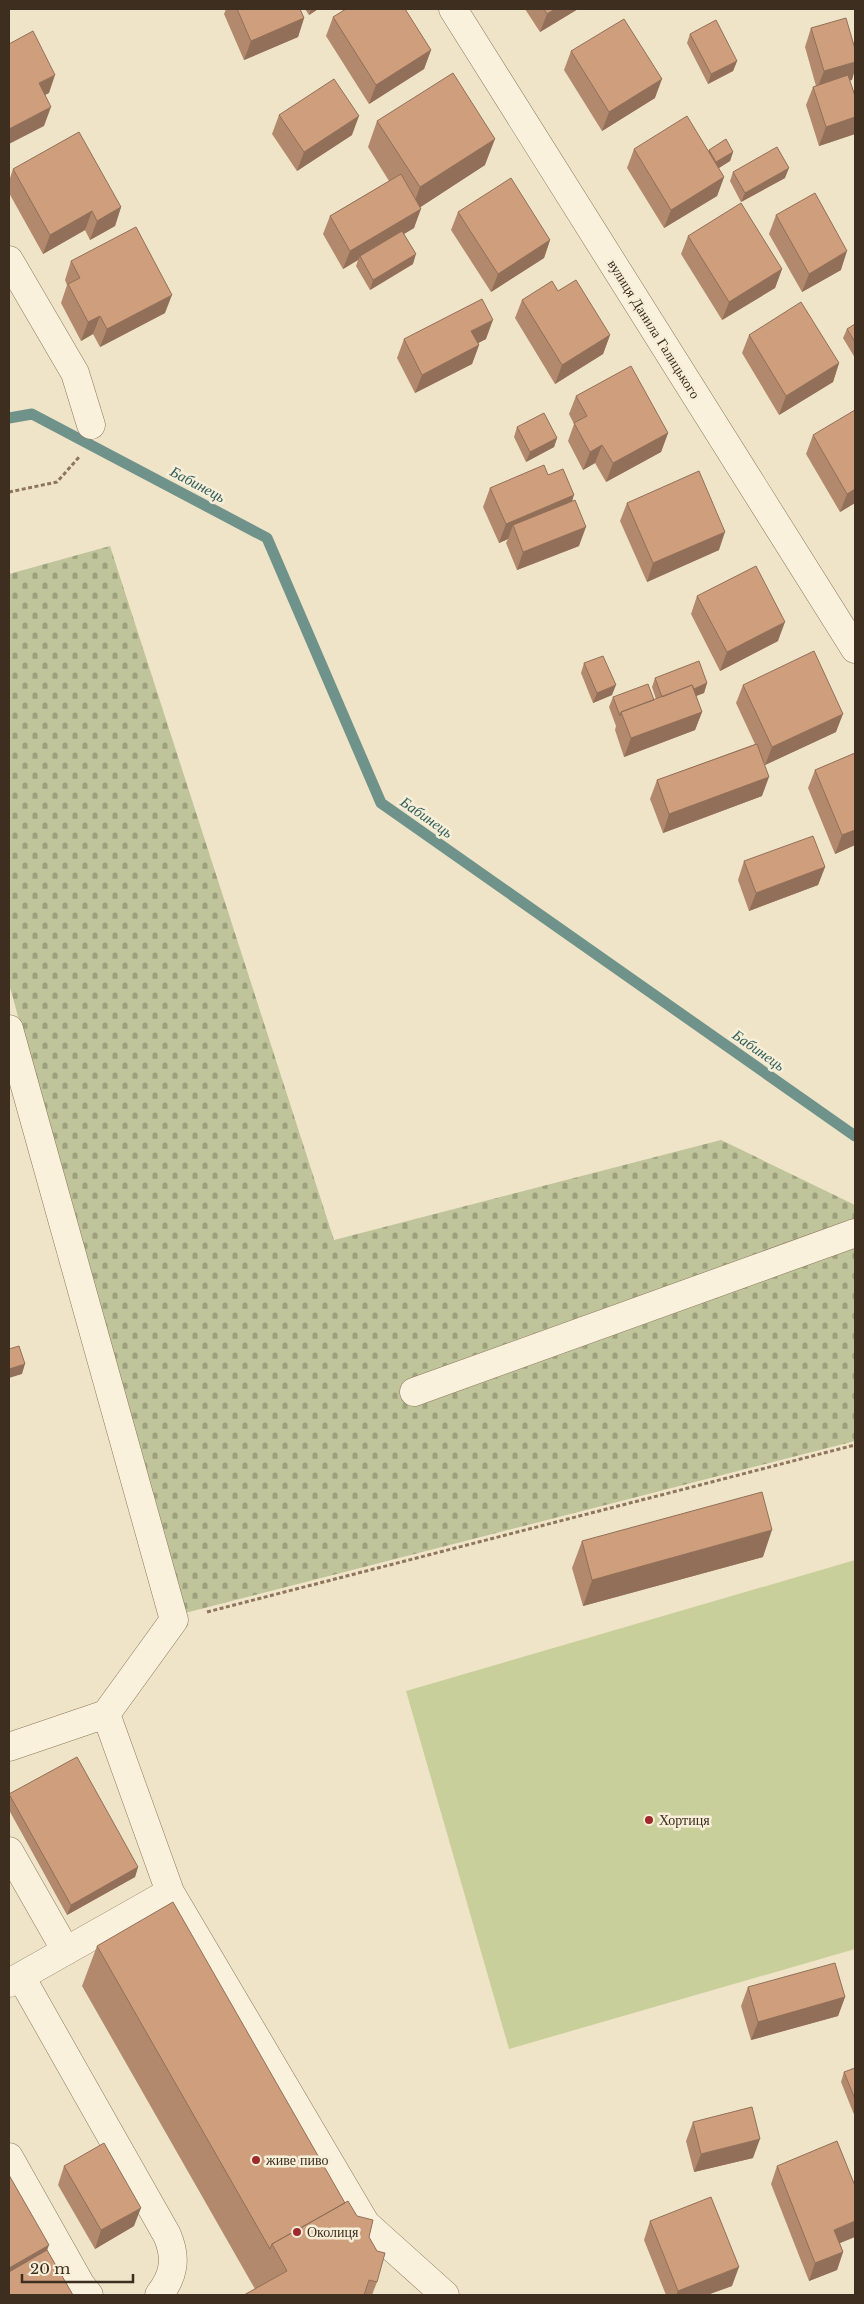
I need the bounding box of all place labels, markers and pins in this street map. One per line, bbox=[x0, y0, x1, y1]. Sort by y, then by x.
place label: Хортиця bbox=[659, 1811, 710, 1829]
marker: Хортиця bbox=[643, 1814, 655, 1826]
place label: живе пиво bbox=[265, 2151, 328, 2169]
marker: живе пиво bbox=[250, 2154, 262, 2166]
place label: Околиця bbox=[307, 2223, 359, 2241]
marker: Околиця bbox=[291, 2226, 303, 2238]

